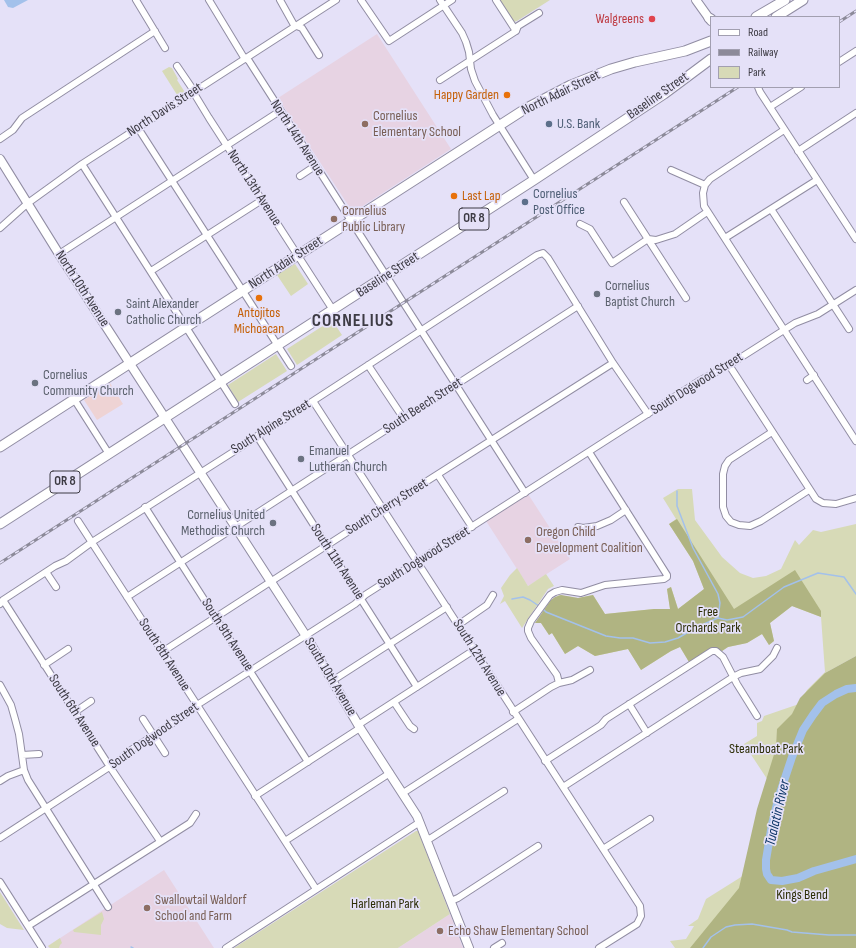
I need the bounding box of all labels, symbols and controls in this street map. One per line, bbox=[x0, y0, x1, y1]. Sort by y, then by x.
place label: Walgreens bbox=[596, 11, 644, 27]
marker: Walgreens bbox=[647, 14, 657, 24]
legend bbox=[710, 16, 840, 88]
text: Road bbox=[748, 25, 768, 40]
text: Railway bbox=[748, 45, 778, 60]
text: Park bbox=[748, 65, 766, 80]
street label: North Adair Street bbox=[519, 67, 603, 119]
street label: Baseline Street bbox=[624, 69, 692, 123]
street label: North Davis Street bbox=[124, 79, 206, 141]
place label: Happy Garden bbox=[434, 87, 499, 103]
marker: Happy Garden bbox=[502, 90, 512, 100]
street label: North 14th Avenue bbox=[266, 97, 328, 179]
place label: Cornelius Elementary School bbox=[373, 108, 461, 140]
place label: U.S. Bank bbox=[557, 116, 600, 132]
marker: Cornelius Elementary School bbox=[360, 119, 370, 129]
marker: U.S. Bank bbox=[544, 119, 554, 129]
street label: North 13th Avenue bbox=[223, 147, 285, 229]
place label: Cornelius Post Office bbox=[533, 186, 585, 218]
place label: Last Lap bbox=[462, 188, 500, 204]
marker: Last Lap bbox=[449, 191, 459, 201]
marker: Cornelius Post Office bbox=[520, 197, 530, 207]
place label: Cornelius Public Library bbox=[342, 203, 405, 236]
road number: OR 8 bbox=[459, 208, 489, 230]
marker: Cornelius Public Library bbox=[329, 214, 339, 224]
street label: North Adair Street bbox=[246, 233, 326, 293]
street label: North 10th Avenue bbox=[51, 248, 113, 330]
street label: Baseline Street bbox=[354, 249, 422, 301]
place label: Cornelius Baptist Church bbox=[605, 278, 675, 310]
marker: Cornelius Baptist Church bbox=[592, 289, 602, 299]
marker: Antojitos Michoacan bbox=[254, 293, 264, 303]
place label: Saint Alexander Catholic Church bbox=[126, 296, 201, 328]
place label: Antojitos Michoacan bbox=[234, 305, 284, 338]
marker: Saint Alexander Catholic Church bbox=[113, 307, 123, 317]
district label: CORNELIUS bbox=[312, 310, 394, 332]
street label: South Dogwood Street bbox=[648, 349, 746, 419]
place label: Cornelius Community Church bbox=[43, 367, 134, 400]
street label: South Beech Street bbox=[380, 374, 466, 438]
marker: Cornelius Community Church bbox=[30, 378, 40, 388]
street label: South Alpine Street bbox=[228, 396, 314, 458]
place label: Emanuel Lutheran Church bbox=[309, 443, 387, 476]
marker: Emanuel Lutheran Church bbox=[296, 454, 306, 464]
road number: OR 8 bbox=[50, 471, 80, 493]
street label: South Cherry Street bbox=[343, 475, 431, 539]
place label: Cornelius United Methodist Church bbox=[181, 507, 265, 540]
marker: Cornelius United Methodist Church bbox=[268, 518, 278, 528]
street label: South 11th Avenue bbox=[306, 521, 368, 603]
street label: South Dogwood Street bbox=[375, 523, 473, 593]
place label: Oregon Child Development Coalition bbox=[536, 524, 643, 556]
marker: Oregon Child Development Coalition bbox=[523, 535, 533, 545]
street label: South 9th Avenue bbox=[197, 596, 257, 674]
park label: Free Orchards Park bbox=[675, 604, 741, 636]
street label: South 8th Avenue bbox=[134, 616, 194, 694]
street label: South 12th Avenue bbox=[449, 616, 509, 700]
street label: South 10th Avenue bbox=[300, 635, 360, 719]
street label: South 6th Avenue bbox=[44, 672, 104, 750]
street label: South Dogwood Street bbox=[106, 699, 202, 773]
park label: Steamboat Park bbox=[729, 741, 803, 757]
water label: Tualatin River bbox=[762, 778, 794, 848]
park label: Kings Bend bbox=[776, 887, 828, 903]
place label: Swallowtail Waldorf School and Farm bbox=[155, 892, 247, 924]
park label: Harleman Park bbox=[351, 896, 419, 912]
marker: Swallowtail Waldorf School and Farm bbox=[142, 903, 152, 913]
place label: Echo Shaw Elementary School bbox=[448, 923, 589, 939]
marker: Echo Shaw Elementary School bbox=[435, 926, 445, 936]

